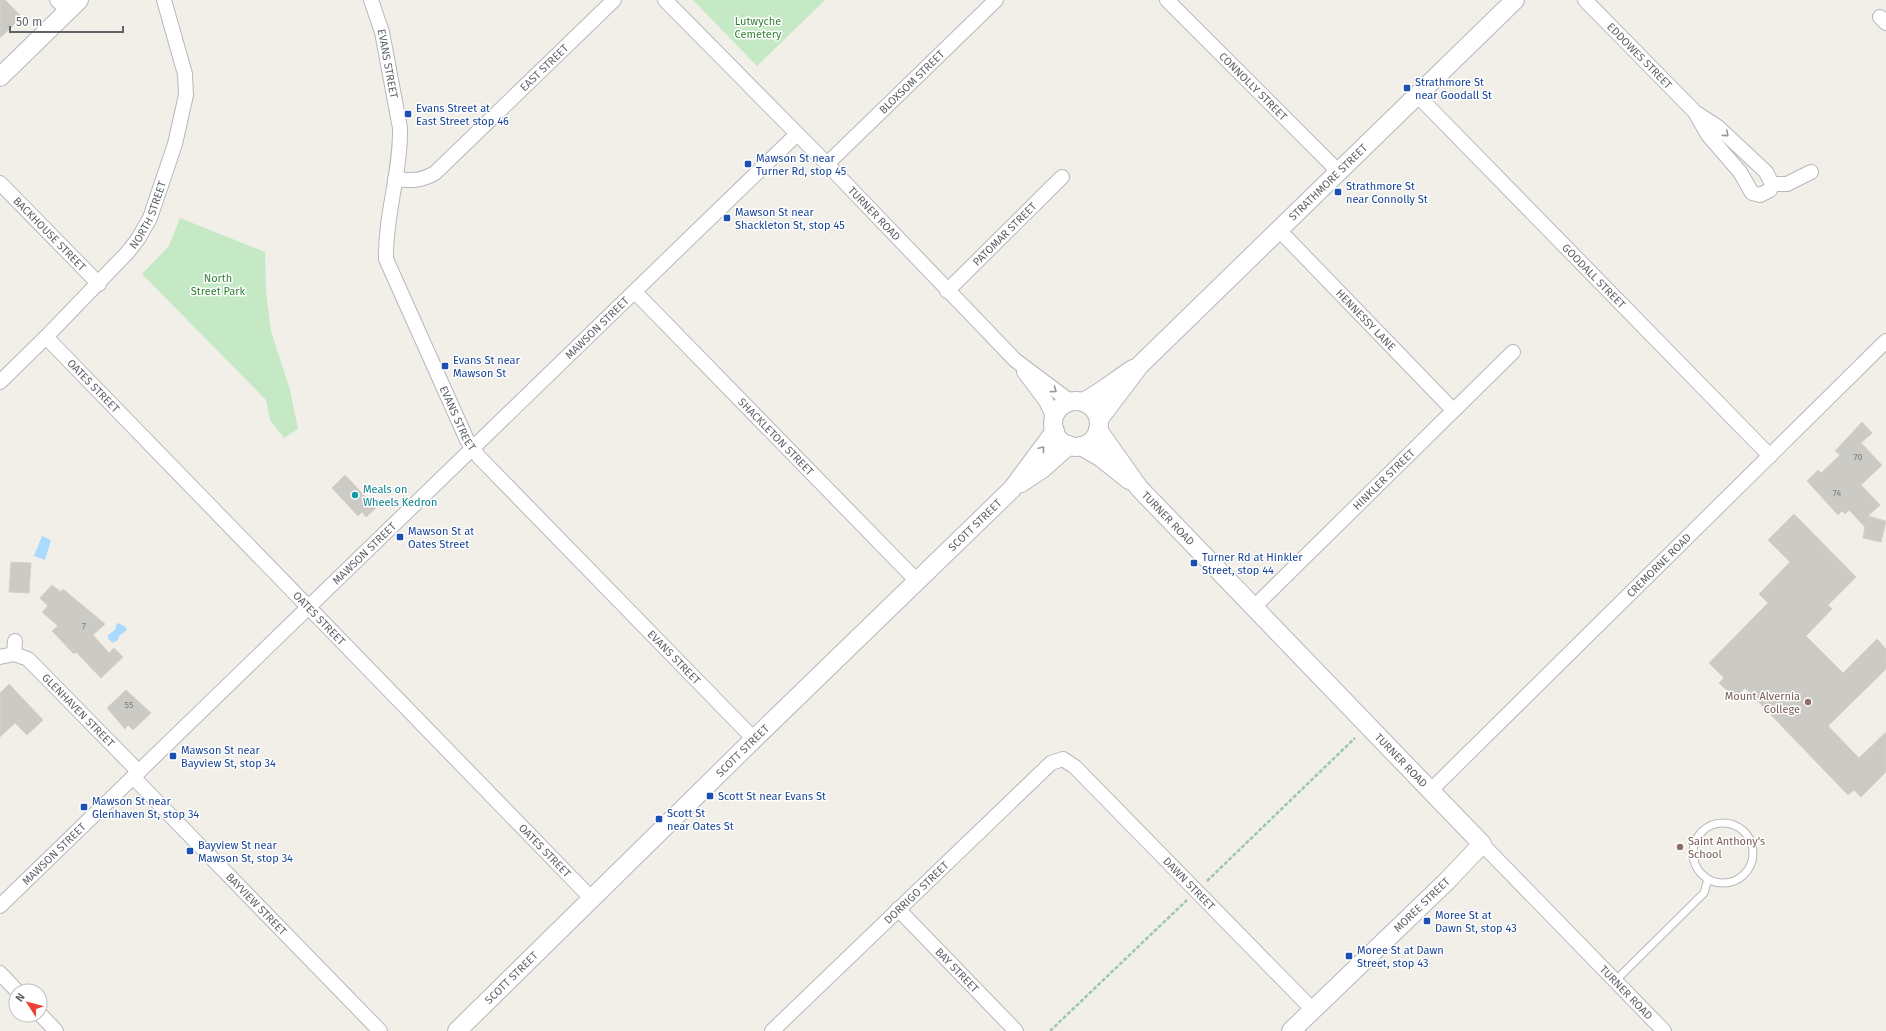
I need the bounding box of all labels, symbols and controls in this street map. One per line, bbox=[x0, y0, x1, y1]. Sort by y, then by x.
scale bar bbox=[10, 8, 123, 34]
text: 50 m bbox=[16, 15, 42, 29]
park label: Lutwyche Cemetery bbox=[735, 15, 782, 41]
street label: EDDOWES STREET bbox=[1605, 20, 1675, 91]
street label: EVANS STREET bbox=[375, 28, 401, 100]
street label: EAST STREET bbox=[517, 41, 571, 94]
street label: BLOXSOM STREET bbox=[876, 47, 947, 116]
street label: CONNOLLY STREET bbox=[1217, 50, 1290, 123]
place label: Strathmore St near Goodall St bbox=[1415, 76, 1492, 102]
marker: Strathmore St near Goodall St bbox=[1402, 83, 1412, 93]
place label: Evans Street at East Street stop 46 bbox=[416, 102, 509, 128]
marker: Evans Street at East Street stop 46 bbox=[403, 109, 413, 119]
one-way arrow bbox=[1722, 130, 1729, 137]
street label: STRATHMORE STREET bbox=[1286, 141, 1370, 223]
place label: Mawson St near Turner Rd, stop 45 bbox=[756, 152, 847, 178]
marker: Mawson St near Turner Rd, stop 45 bbox=[743, 159, 753, 169]
street label: NORTH STREET bbox=[126, 179, 169, 251]
place label: Strathmore St near Connolly St bbox=[1346, 180, 1428, 206]
street label: TURNER ROAD bbox=[845, 184, 903, 243]
marker: Strathmore St near Connolly St bbox=[1333, 187, 1343, 197]
street label: BACKHOUSE STREET bbox=[11, 194, 89, 274]
street label: PATOMAR STREET bbox=[970, 199, 1039, 268]
place label: Mawson St near Shackleton St, stop 45 bbox=[735, 206, 845, 232]
marker: Mawson St near Shackleton St, stop 45 bbox=[722, 213, 732, 223]
street label: GOODALL STREET bbox=[1560, 241, 1628, 311]
park label: North Street Park bbox=[191, 272, 246, 298]
street label: HENNESSY LANE bbox=[1333, 287, 1398, 353]
street label: MAWSON STREET bbox=[562, 294, 632, 362]
place label: Evans St near Mawson St bbox=[453, 354, 521, 380]
street label: OATES STREET bbox=[65, 356, 122, 415]
marker: Evans St near Mawson St bbox=[440, 361, 450, 371]
street label: EVANS STREET bbox=[437, 384, 479, 453]
one-way arrow bbox=[1049, 385, 1056, 392]
street label: SHACKLETON STREET bbox=[736, 395, 817, 478]
one-way arrow bbox=[1037, 446, 1044, 454]
street label: HINKLER STREET bbox=[1350, 446, 1417, 512]
house number: 70 bbox=[1854, 452, 1862, 462]
place label: Meals on Wheels Kedron bbox=[363, 483, 437, 509]
street label: TURNER ROAD bbox=[1139, 488, 1197, 548]
house number: 74 bbox=[1833, 488, 1841, 498]
marker: Meals on Wheels Kedron bbox=[350, 490, 360, 500]
street label: SCOTT STREET bbox=[946, 496, 1004, 554]
street label: MAWSON STREET bbox=[330, 519, 399, 587]
place label: Mawson St at Oates Street bbox=[408, 525, 474, 551]
street label: CREMORNE ROAD bbox=[1624, 531, 1694, 600]
marker: Mawson St at Oates Street bbox=[395, 532, 405, 542]
place label: Turner Rd at Hinkler Street, stop 44 bbox=[1202, 551, 1303, 577]
marker: Turner Rd at Hinkler Street, stop 44 bbox=[1189, 558, 1199, 568]
street label: OATES STREET bbox=[290, 589, 348, 648]
house number: 7 bbox=[82, 621, 86, 631]
street label: EVANS STREET bbox=[645, 627, 703, 687]
street label: GLENHAVEN STREET bbox=[40, 671, 117, 750]
place label: Mount Alvernia College bbox=[1725, 690, 1800, 716]
marker: Mount Alvernia College bbox=[1803, 697, 1813, 707]
house number: 55 bbox=[125, 700, 134, 710]
street label: SCOTT STREET bbox=[713, 722, 772, 779]
street label: TURNER ROAD bbox=[1372, 730, 1430, 790]
place label: Mawson St near Bayview St, stop 34 bbox=[181, 744, 276, 770]
marker: Mawson St near Bayview St, stop 34 bbox=[168, 751, 178, 761]
place label: Scott St near Evans St bbox=[718, 790, 826, 803]
marker: Scott St near Evans St bbox=[705, 791, 715, 801]
place label: Mawson St near Glenhaven St, stop 34 bbox=[92, 795, 199, 821]
marker: Mawson St near Glenhaven St, stop 34 bbox=[79, 802, 89, 812]
place label: Scott St near Oates St bbox=[667, 807, 734, 833]
marker: Scott St near Oates St bbox=[654, 814, 664, 824]
street label: MAWSON STREET bbox=[19, 820, 89, 888]
street label: OATES STREET bbox=[516, 821, 574, 880]
place label: Saint Anthony's School bbox=[1688, 835, 1765, 861]
place label: Bayview St near Mawson St, stop 34 bbox=[198, 839, 293, 865]
marker: Saint Anthony's School bbox=[1675, 842, 1685, 852]
marker: Bayview St near Mawson St, stop 34 bbox=[185, 846, 195, 856]
street label: DAWN STREET bbox=[1161, 855, 1218, 913]
street label: DORRIGO STREET bbox=[881, 858, 951, 926]
street label: BAYVIEW STREET bbox=[223, 870, 290, 938]
street label: MOREE STREET bbox=[1391, 875, 1453, 935]
place label: Moree St at Dawn St, stop 43 bbox=[1435, 909, 1517, 935]
marker: Moree St at Dawn St, stop 43 bbox=[1422, 916, 1432, 926]
place label: Moree St at Dawn Street, stop 43 bbox=[1357, 944, 1444, 970]
street label: BAY STREET bbox=[933, 945, 982, 995]
street label: SCOTT STREET bbox=[482, 949, 541, 1007]
marker: Moree St at Dawn Street, stop 43 bbox=[1344, 951, 1354, 961]
street label: TURNER ROAD bbox=[1597, 963, 1655, 1022]
north arrow bbox=[8, 983, 48, 1023]
text: N bbox=[13, 991, 28, 1004]

